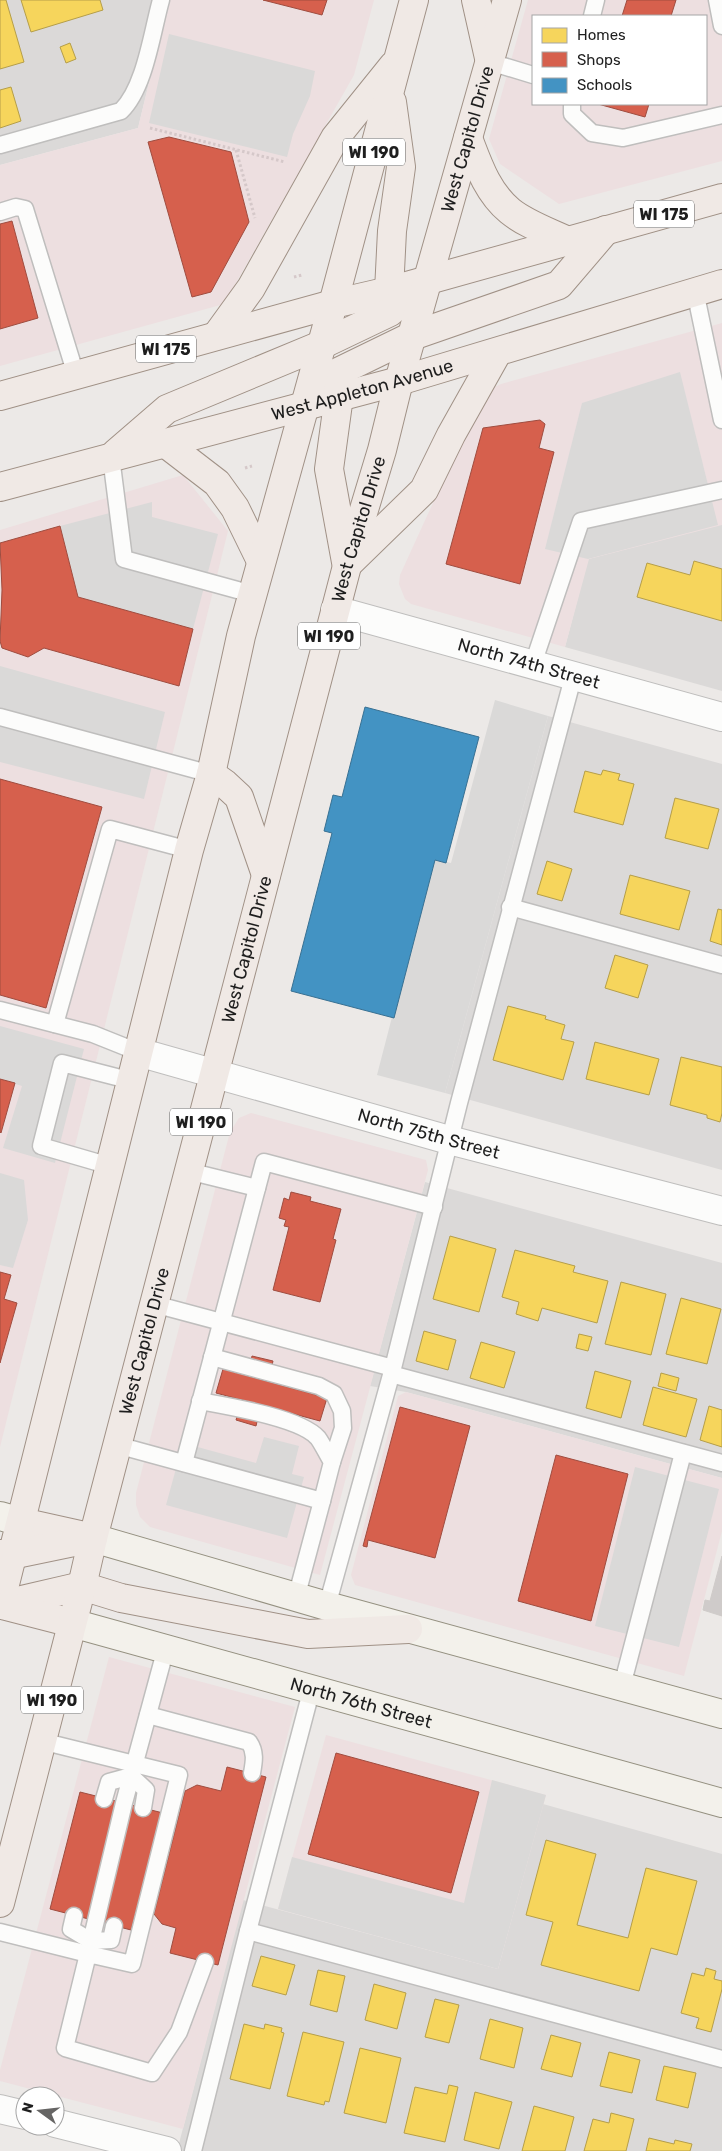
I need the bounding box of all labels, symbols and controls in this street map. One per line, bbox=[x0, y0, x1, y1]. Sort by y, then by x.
legend bbox=[532, 15, 707, 105]
text: Homes bbox=[577, 26, 626, 44]
text: Shops bbox=[577, 51, 621, 69]
street label: West Capitol Drive bbox=[436, 63, 499, 215]
text: Schools bbox=[577, 76, 633, 94]
road number: WI 190 bbox=[343, 138, 405, 166]
road number: WI 175 bbox=[634, 200, 694, 228]
road number: WI 175 bbox=[136, 336, 196, 362]
street label: West Appleton Avenue bbox=[269, 354, 456, 425]
street label: West Capitol Drive bbox=[327, 453, 391, 605]
road number: WI 190 bbox=[298, 622, 360, 650]
street label: North 74th Street bbox=[455, 633, 602, 694]
street label: West Capitol Drive bbox=[217, 873, 277, 1025]
street label: North 75th Street bbox=[355, 1104, 502, 1164]
road number: WI 190 bbox=[170, 1108, 232, 1136]
street label: West Capitol Drive bbox=[115, 1265, 174, 1417]
street label: North 76th Street bbox=[288, 1673, 435, 1733]
road number: WI 190 bbox=[21, 1686, 83, 1714]
north arrow bbox=[15, 2086, 65, 2136]
text: N bbox=[18, 2101, 37, 2115]

